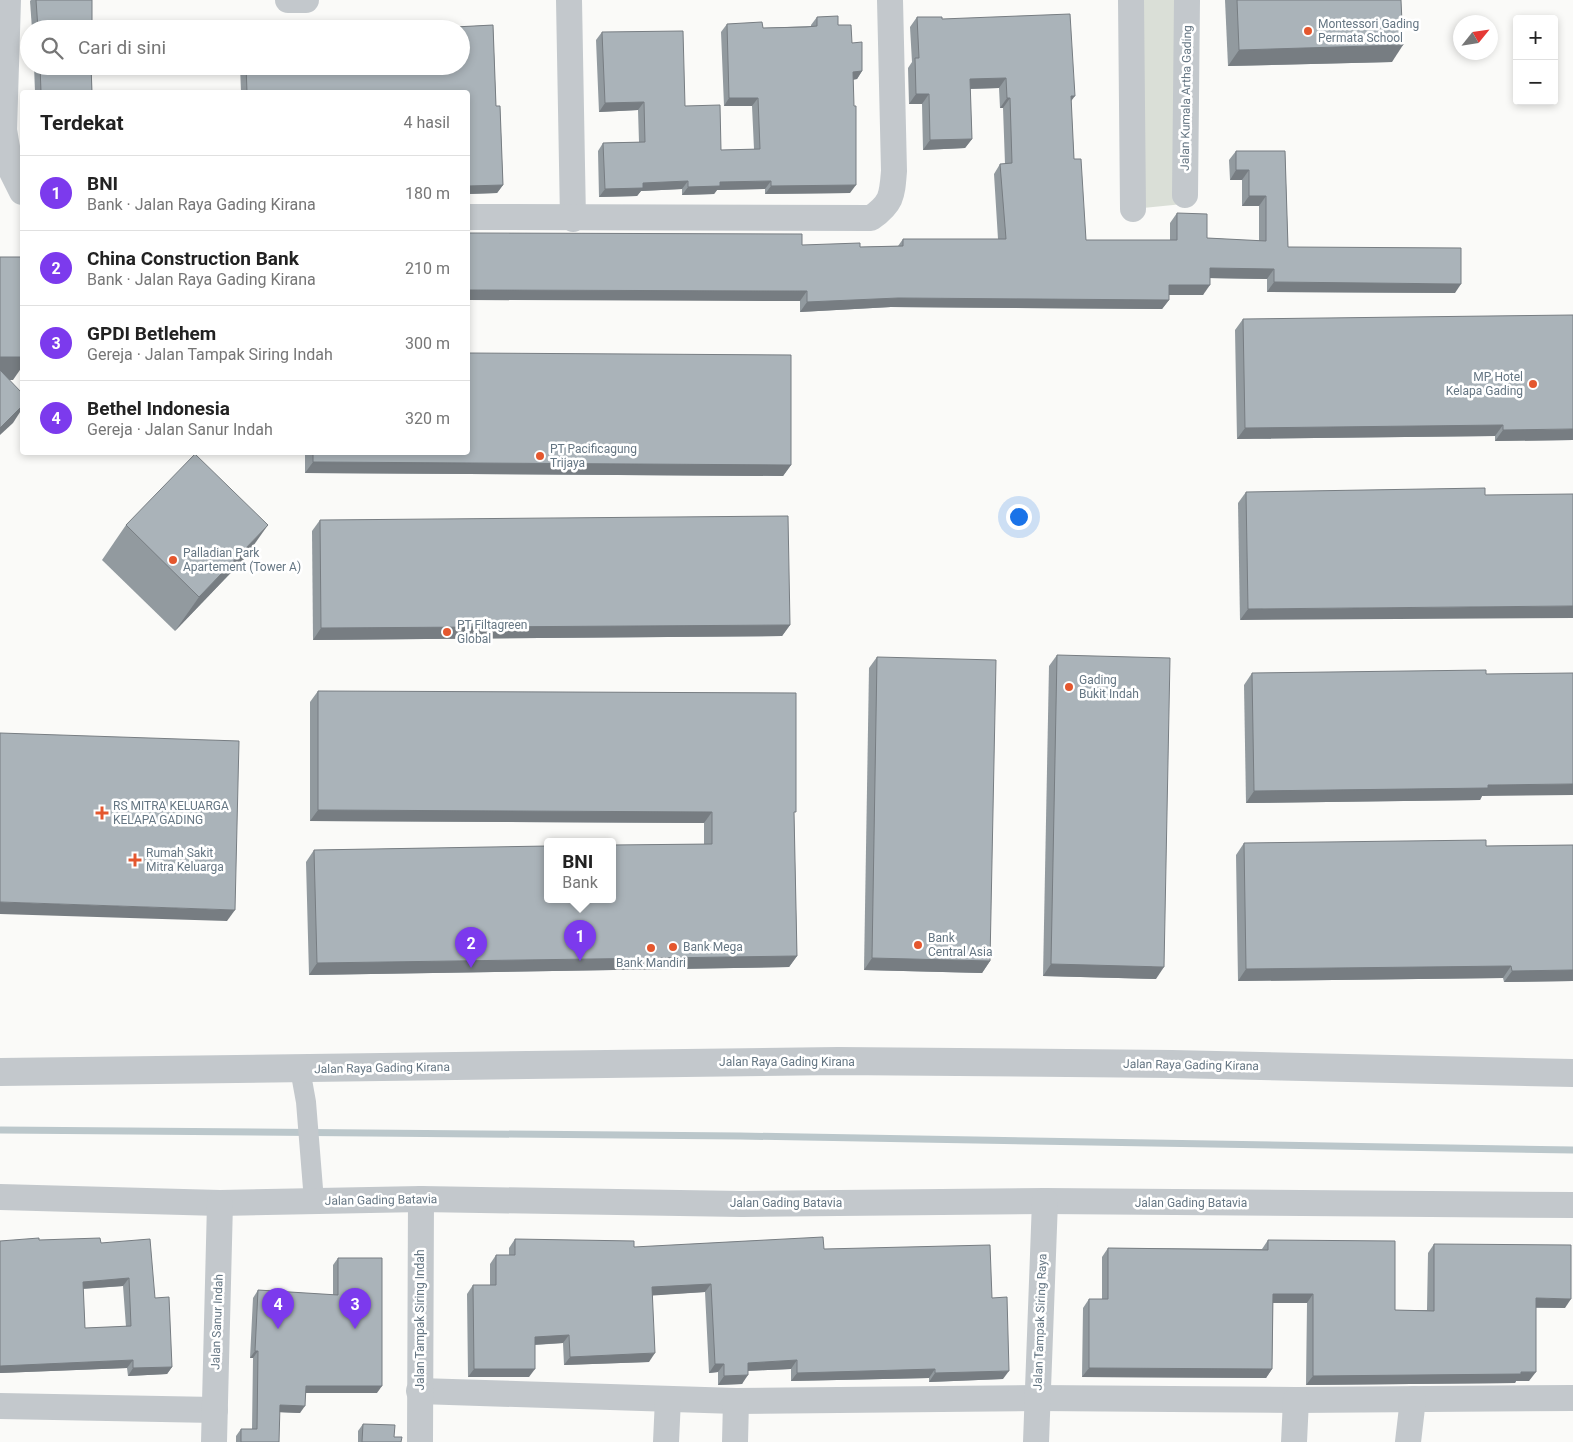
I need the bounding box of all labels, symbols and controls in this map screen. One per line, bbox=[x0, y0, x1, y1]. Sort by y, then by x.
north arrow bbox=[1453, 15, 1498, 60]
map controls bbox=[1513, 15, 1558, 105]
button: + bbox=[1513, 15, 1558, 60]
place label: Montessori Gading Permata School bbox=[1318, 17, 1419, 45]
search box bbox=[20, 20, 470, 75]
street label: Jalan Kumala Artha Gading bbox=[1178, 25, 1194, 171]
marker: Montessori Gading Permata School bbox=[1302, 25, 1314, 37]
icon: search bbox=[38, 34, 66, 62]
text: Cari di sini bbox=[78, 36, 166, 59]
button: − bbox=[1513, 60, 1558, 105]
text: Terdekat bbox=[40, 111, 124, 135]
text: 4 hasil bbox=[403, 113, 450, 132]
text: BNI bbox=[87, 172, 118, 195]
text: 1 bbox=[51, 184, 61, 203]
text: 180 m bbox=[405, 184, 450, 203]
text: Bank · Jalan Raya Gading Kirana bbox=[87, 195, 316, 214]
text: China Construction Bank bbox=[87, 247, 299, 270]
text: 2 bbox=[51, 259, 61, 278]
text: 210 m bbox=[405, 259, 450, 278]
text: Bank · Jalan Raya Gading Kirana bbox=[87, 270, 316, 289]
text: GPDI Betlehem bbox=[87, 322, 216, 345]
text: 3 bbox=[51, 334, 61, 353]
text: 300 m bbox=[405, 334, 450, 353]
text: Gereja · Jalan Tampak Siring Indah bbox=[87, 345, 333, 364]
place label: MP Hotel Kelapa Gading bbox=[1446, 370, 1523, 398]
marker: MP Hotel Kelapa Gading bbox=[1527, 378, 1539, 390]
text: Bethel Indonesia bbox=[87, 397, 230, 420]
text: 4 bbox=[51, 409, 61, 428]
text: 320 m bbox=[405, 409, 450, 428]
text: Gereja · Jalan Sanur Indah bbox=[87, 420, 273, 439]
place label: PT Pacificagung Trijaya bbox=[550, 442, 637, 470]
marker: PT Pacificagung Trijaya bbox=[534, 450, 546, 462]
your location bbox=[1006, 504, 1032, 530]
place label: Palladian Park Apartement (Tower A) bbox=[183, 546, 301, 574]
marker: Palladian Park Apartement (Tower A) bbox=[167, 554, 179, 566]
place label: PT Filtagreen Global bbox=[457, 618, 527, 646]
marker: PT Filtagreen Global bbox=[441, 626, 453, 638]
place label: Gading Bukit Indah bbox=[1079, 673, 1139, 701]
marker: Gading Bukit Indah bbox=[1063, 681, 1075, 693]
place label: RS MITRA KELUARGA KELAPA GADING bbox=[113, 799, 229, 827]
marker: RS MITRA KELUARGA KELAPA GADING bbox=[95, 806, 109, 820]
popup bbox=[544, 838, 616, 903]
place label: Rumah Sakit Mitra Keluarga bbox=[146, 846, 224, 874]
text: BNI bbox=[562, 850, 593, 873]
marker: Rumah Sakit Mitra Keluarga bbox=[128, 853, 142, 867]
text: Bank bbox=[562, 873, 598, 892]
pin: 1 bbox=[564, 920, 596, 961]
pin: 2 bbox=[455, 927, 487, 968]
place label: Bank Central Asia bbox=[928, 931, 992, 959]
marker: Bank Central Asia bbox=[912, 939, 924, 951]
place label: Bank Mega bbox=[683, 940, 743, 954]
marker: Bank Mega bbox=[667, 941, 679, 953]
marker: Bank Mandiri bbox=[645, 942, 657, 954]
place label: Bank Mandiri bbox=[616, 956, 686, 970]
street label: Jalan Raya Gading Kirana bbox=[719, 1055, 855, 1069]
street label: Jalan Raya Gading Kirana bbox=[1123, 1057, 1259, 1073]
street label: Jalan Raya Gading Kirana bbox=[314, 1060, 450, 1076]
street label: Jalan Gading Batavia bbox=[325, 1192, 437, 1208]
street label: Jalan Gading Batavia bbox=[730, 1196, 842, 1210]
street label: Jalan Gading Batavia bbox=[1135, 1196, 1247, 1210]
street label: Jalan Tampak Siring Indah bbox=[413, 1250, 427, 1391]
street label: Jalan Tampak Siring Raya bbox=[1031, 1253, 1049, 1391]
street label: Jalan Sanur Indah bbox=[208, 1274, 226, 1370]
pin: 4 bbox=[262, 1288, 294, 1329]
pin: 3 bbox=[339, 1288, 371, 1329]

